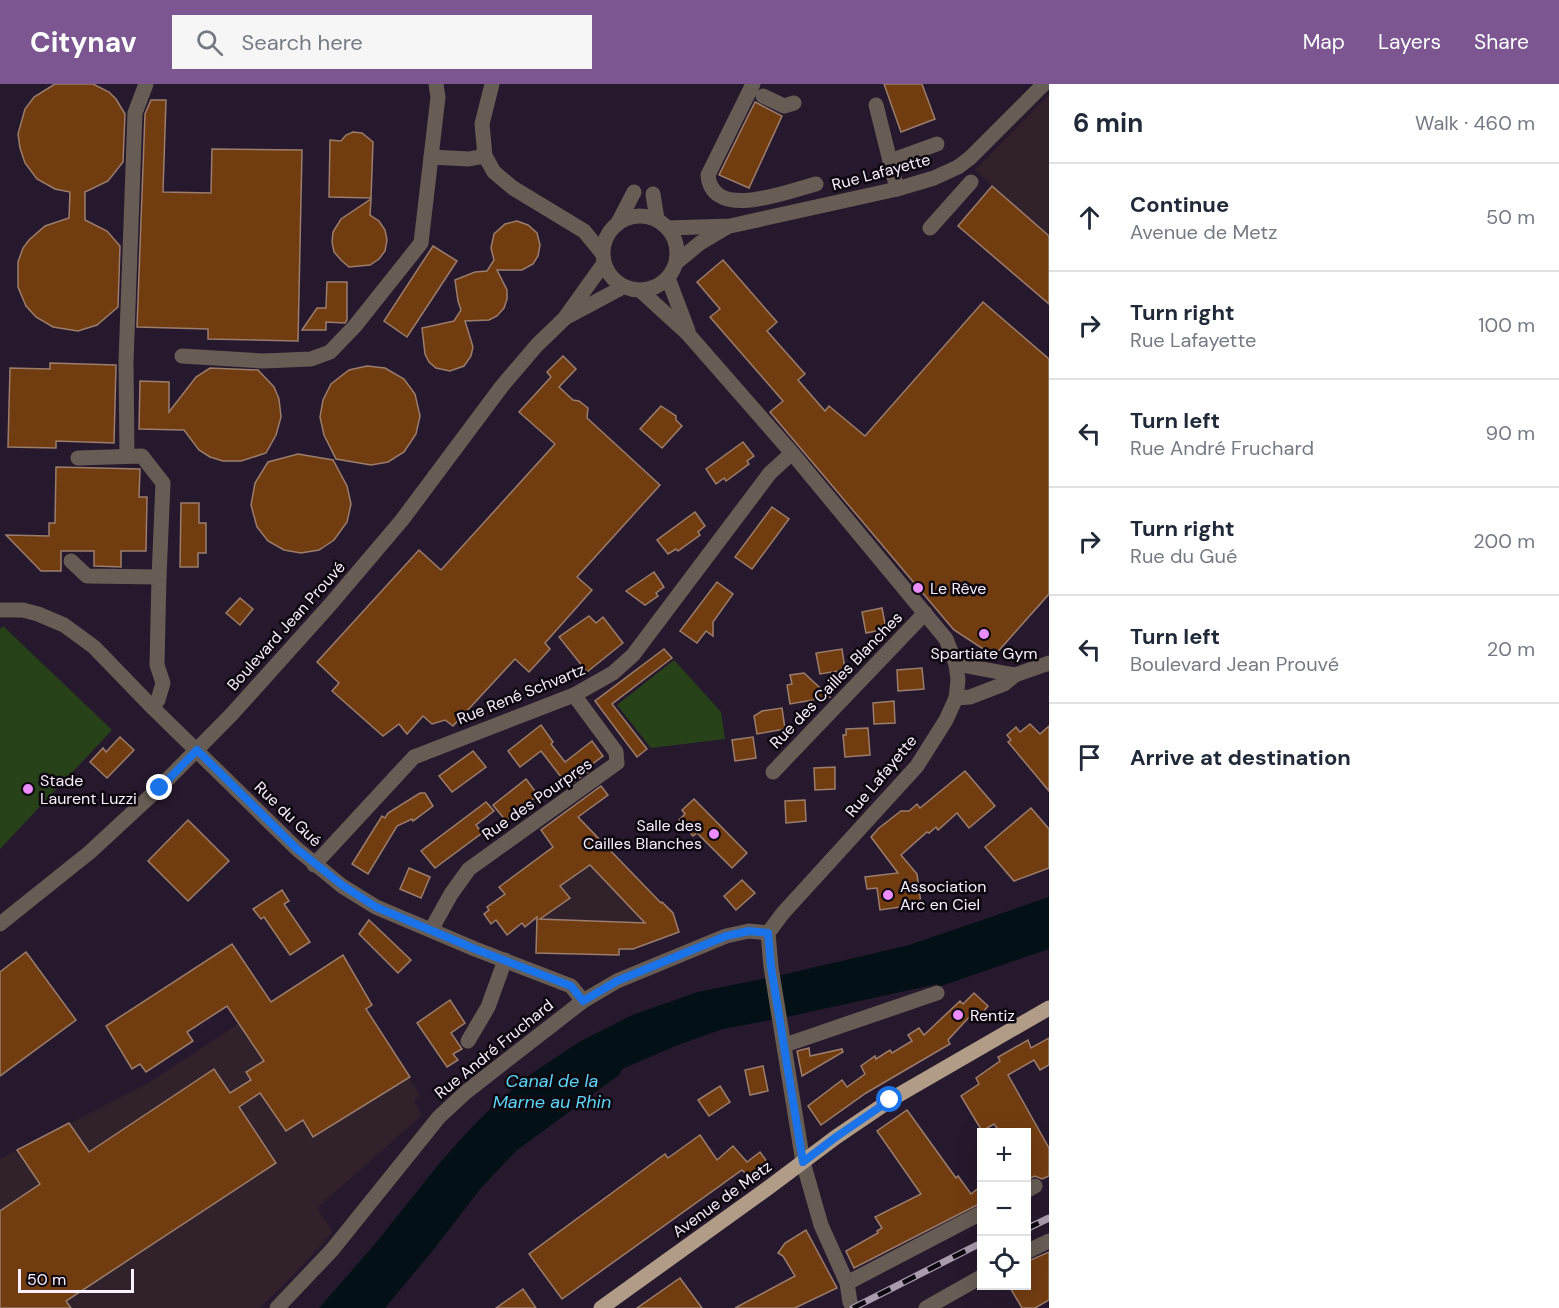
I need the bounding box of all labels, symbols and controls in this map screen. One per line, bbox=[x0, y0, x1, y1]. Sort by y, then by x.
search box bbox=[172, 15, 592, 69]
text: Citynav bbox=[30, 24, 136, 61]
icon: search bbox=[193, 26, 226, 59]
text: Search here bbox=[241, 28, 363, 57]
text: Map bbox=[1303, 28, 1345, 56]
text: Layers bbox=[1378, 28, 1441, 56]
text: Share bbox=[1474, 28, 1529, 56]
text: 6 min bbox=[1073, 106, 1143, 140]
text: Walk · 460 m bbox=[1415, 110, 1535, 136]
street label: Rue Lafayette bbox=[829, 149, 933, 195]
text: Continue bbox=[1130, 190, 1229, 219]
icon: ahead bbox=[1073, 201, 1106, 234]
text: 50 m bbox=[1486, 204, 1535, 230]
text: Avenue de Metz bbox=[1130, 219, 1277, 245]
text: Turn right bbox=[1130, 298, 1235, 327]
icon: right bbox=[1073, 309, 1106, 342]
text: 100 m bbox=[1478, 312, 1535, 338]
text: Rue Lafayette bbox=[1130, 327, 1256, 353]
text: Turn left bbox=[1130, 406, 1220, 435]
icon: left bbox=[1073, 417, 1106, 450]
text: 90 m bbox=[1486, 420, 1535, 446]
text: Rue André Fruchard bbox=[1130, 435, 1314, 461]
text: Turn right bbox=[1130, 514, 1235, 543]
icon: right bbox=[1073, 525, 1106, 558]
text: 200 m bbox=[1473, 528, 1535, 554]
text: Rue du Gué bbox=[1130, 543, 1237, 569]
street label: Boulevard Jean Prouvé bbox=[222, 557, 350, 695]
place label: Le Rêve bbox=[930, 578, 986, 599]
marker: Le Rêve bbox=[911, 581, 925, 595]
street label: Rue des Cailles Blanches bbox=[765, 607, 907, 753]
text: Turn left bbox=[1130, 622, 1220, 651]
marker: Spartiate Gym bbox=[977, 627, 991, 641]
icon: left bbox=[1073, 633, 1106, 666]
text: 20 m bbox=[1487, 636, 1535, 662]
place label: Spartiate Gym bbox=[930, 643, 1038, 664]
text: Boulevard Jean Prouvé bbox=[1130, 651, 1339, 677]
street label: Rue René Schvartz bbox=[454, 659, 588, 729]
street label: Rue Lafayette bbox=[840, 731, 922, 821]
icon: arrive bbox=[1073, 741, 1106, 774]
text: Arrive at destination bbox=[1130, 743, 1351, 772]
street label: Rue des Pourpres bbox=[478, 753, 596, 845]
place label: Stade Laurent Luzzi bbox=[40, 770, 137, 809]
route end bbox=[146, 774, 172, 800]
street label: Rue du Gué bbox=[250, 777, 326, 851]
marker: Stade Laurent Luzzi bbox=[21, 782, 35, 796]
place label: Salle des Cailles Blanches bbox=[583, 815, 702, 854]
marker: Salle des Cailles Blanches bbox=[707, 827, 721, 841]
place label: Association Arc en Ciel bbox=[900, 876, 986, 915]
marker: Association Arc en Ciel bbox=[881, 888, 895, 902]
street label: Rue André Fruchard bbox=[430, 995, 558, 1103]
place label: Rentiz bbox=[970, 1005, 1015, 1026]
marker: Rentiz bbox=[951, 1008, 965, 1022]
water label: Canal de la Marne au Rhin bbox=[493, 1069, 611, 1114]
route start bbox=[876, 1086, 902, 1112]
map controls bbox=[977, 1128, 1031, 1290]
button: + bbox=[977, 1128, 1031, 1182]
street label: Avenue de Metz bbox=[668, 1156, 776, 1242]
button: − bbox=[977, 1182, 1031, 1236]
button: locate bbox=[977, 1236, 1031, 1290]
scale bar bbox=[18, 1266, 134, 1294]
text: 50 m bbox=[27, 1269, 66, 1290]

